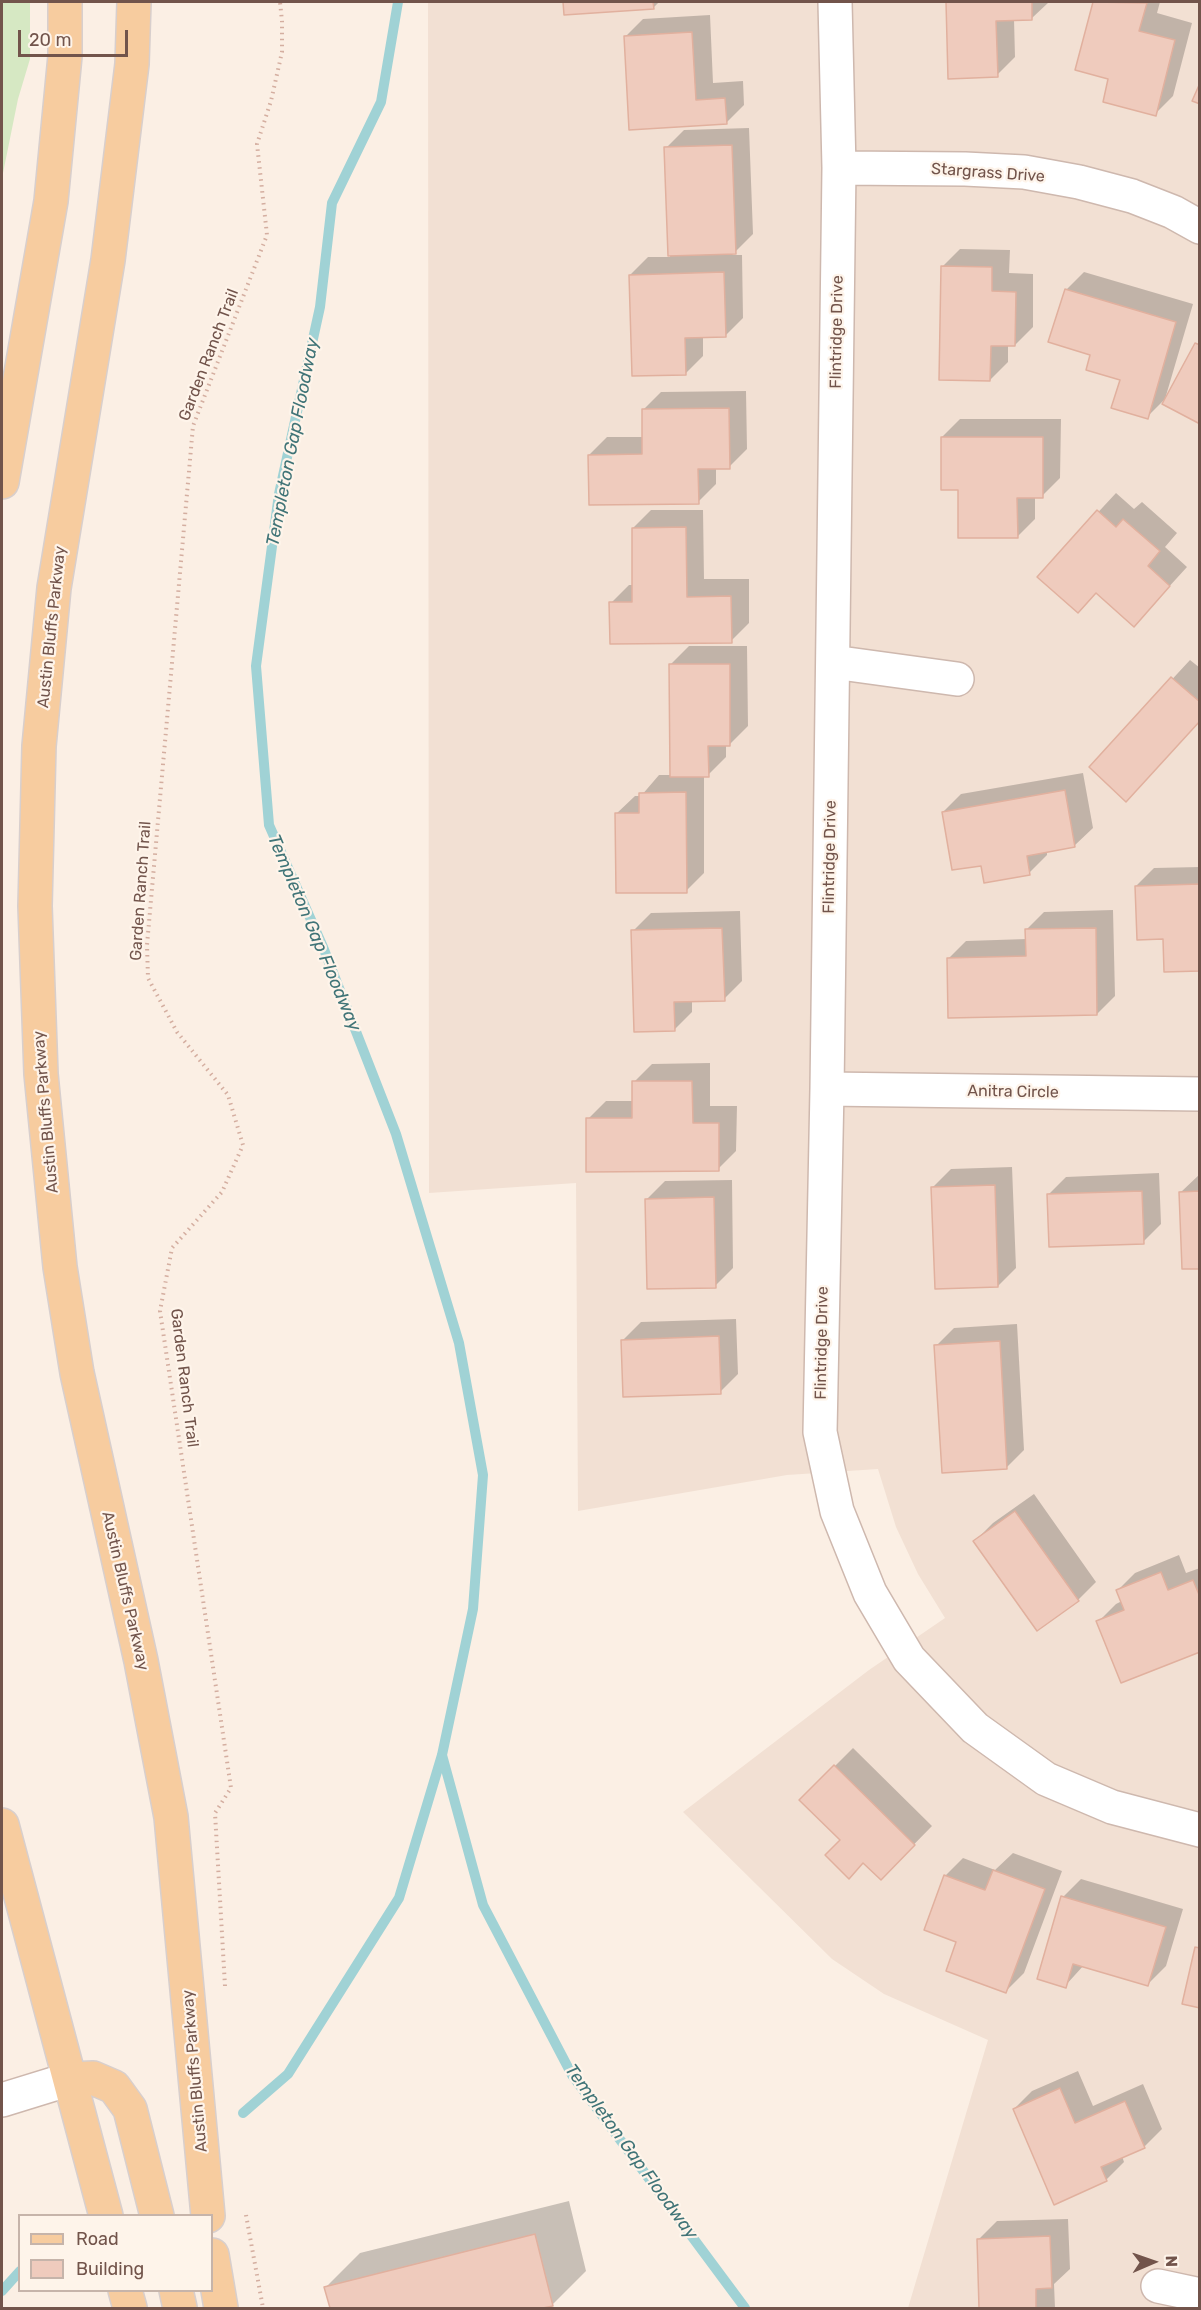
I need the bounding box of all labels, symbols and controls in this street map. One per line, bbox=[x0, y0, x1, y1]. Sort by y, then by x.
scale bar bbox=[21, 18, 130, 56]
text: 20 m bbox=[29, 29, 71, 51]
street label: Stargrass Drive bbox=[930, 159, 1046, 187]
street label: Flintridge Drive bbox=[826, 275, 848, 389]
street label: Garden Ranch Trail bbox=[175, 286, 243, 424]
water label: Templeton Gap Floodway bbox=[262, 336, 324, 548]
street label: Austin Bluffs Parkway bbox=[34, 545, 70, 709]
street label: Flintridge Drive bbox=[819, 800, 841, 914]
street label: Garden Ranch Trail bbox=[127, 821, 155, 961]
water label: Templeton Gap Floodway bbox=[263, 831, 365, 1035]
street label: Austin Bluffs Parkway bbox=[29, 1030, 63, 1194]
street label: Anitra Circle bbox=[967, 1082, 1059, 1102]
street label: Flintridge Drive bbox=[811, 1286, 833, 1400]
street label: Garden Ranch Trail bbox=[166, 1307, 202, 1449]
street label: Austin Bluffs Parkway bbox=[97, 1510, 153, 1672]
street label: Austin Bluffs Parkway bbox=[178, 1989, 212, 2153]
water label: Templeton Gap Floodway bbox=[560, 2060, 702, 2244]
legend bbox=[18, 2214, 213, 2292]
text: Road bbox=[76, 2228, 119, 2250]
north arrow bbox=[1123, 2232, 1183, 2292]
text: N bbox=[1162, 2255, 1181, 2267]
text: Building bbox=[76, 2258, 144, 2280]

